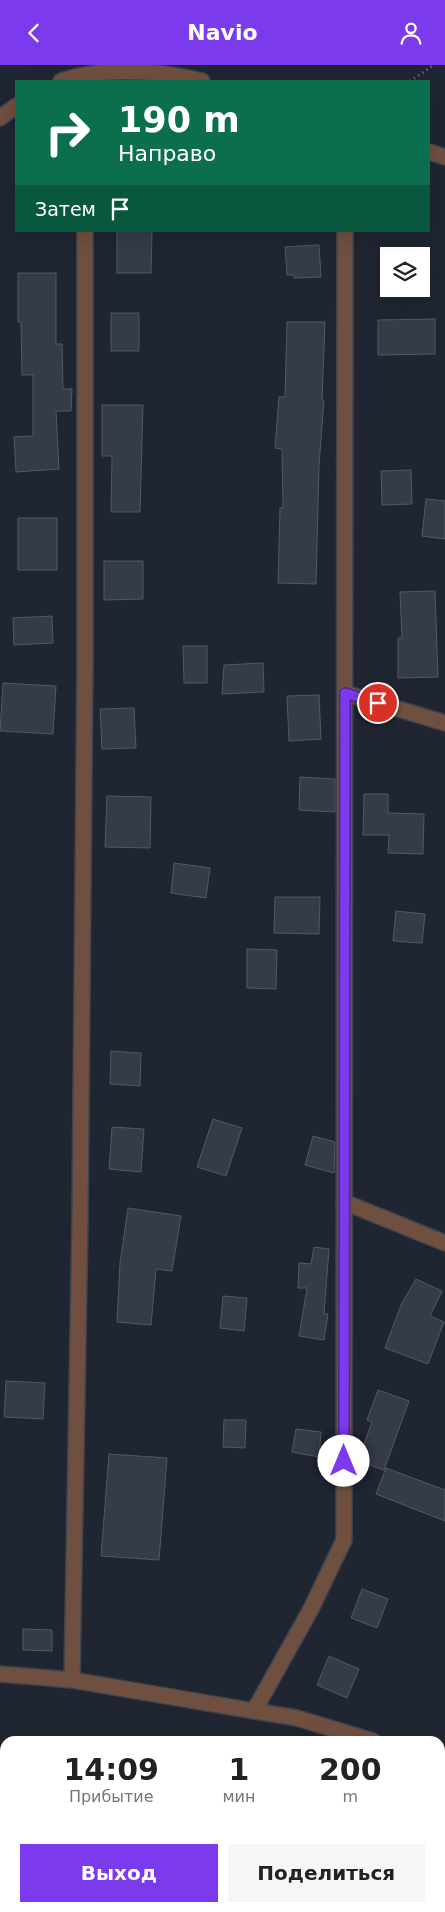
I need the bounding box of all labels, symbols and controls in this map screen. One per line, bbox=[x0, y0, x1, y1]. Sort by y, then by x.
icon: back bbox=[20, 19, 48, 47]
icon: person bbox=[397, 19, 425, 47]
text: Navio bbox=[187, 20, 258, 45]
icon: right bbox=[35, 100, 100, 165]
text: 190 m bbox=[118, 100, 240, 140]
text: Направо bbox=[118, 141, 216, 166]
icon: arrive bbox=[106, 195, 134, 223]
text: Затем bbox=[35, 198, 96, 220]
map controls bbox=[380, 247, 430, 297]
button: layers bbox=[380, 247, 430, 297]
pin bbox=[357, 682, 399, 724]
icon: arrive bbox=[364, 689, 392, 717]
position arrow bbox=[317, 1434, 369, 1486]
text: 14:09 bbox=[63, 1752, 159, 1787]
text: 1 bbox=[229, 1752, 249, 1787]
text: 200 bbox=[319, 1752, 382, 1787]
text: Прибытие bbox=[69, 1787, 154, 1806]
text: мин bbox=[222, 1787, 255, 1806]
text: m bbox=[342, 1787, 358, 1806]
button: Выход bbox=[20, 1844, 218, 1902]
button: Поделиться bbox=[228, 1844, 425, 1902]

